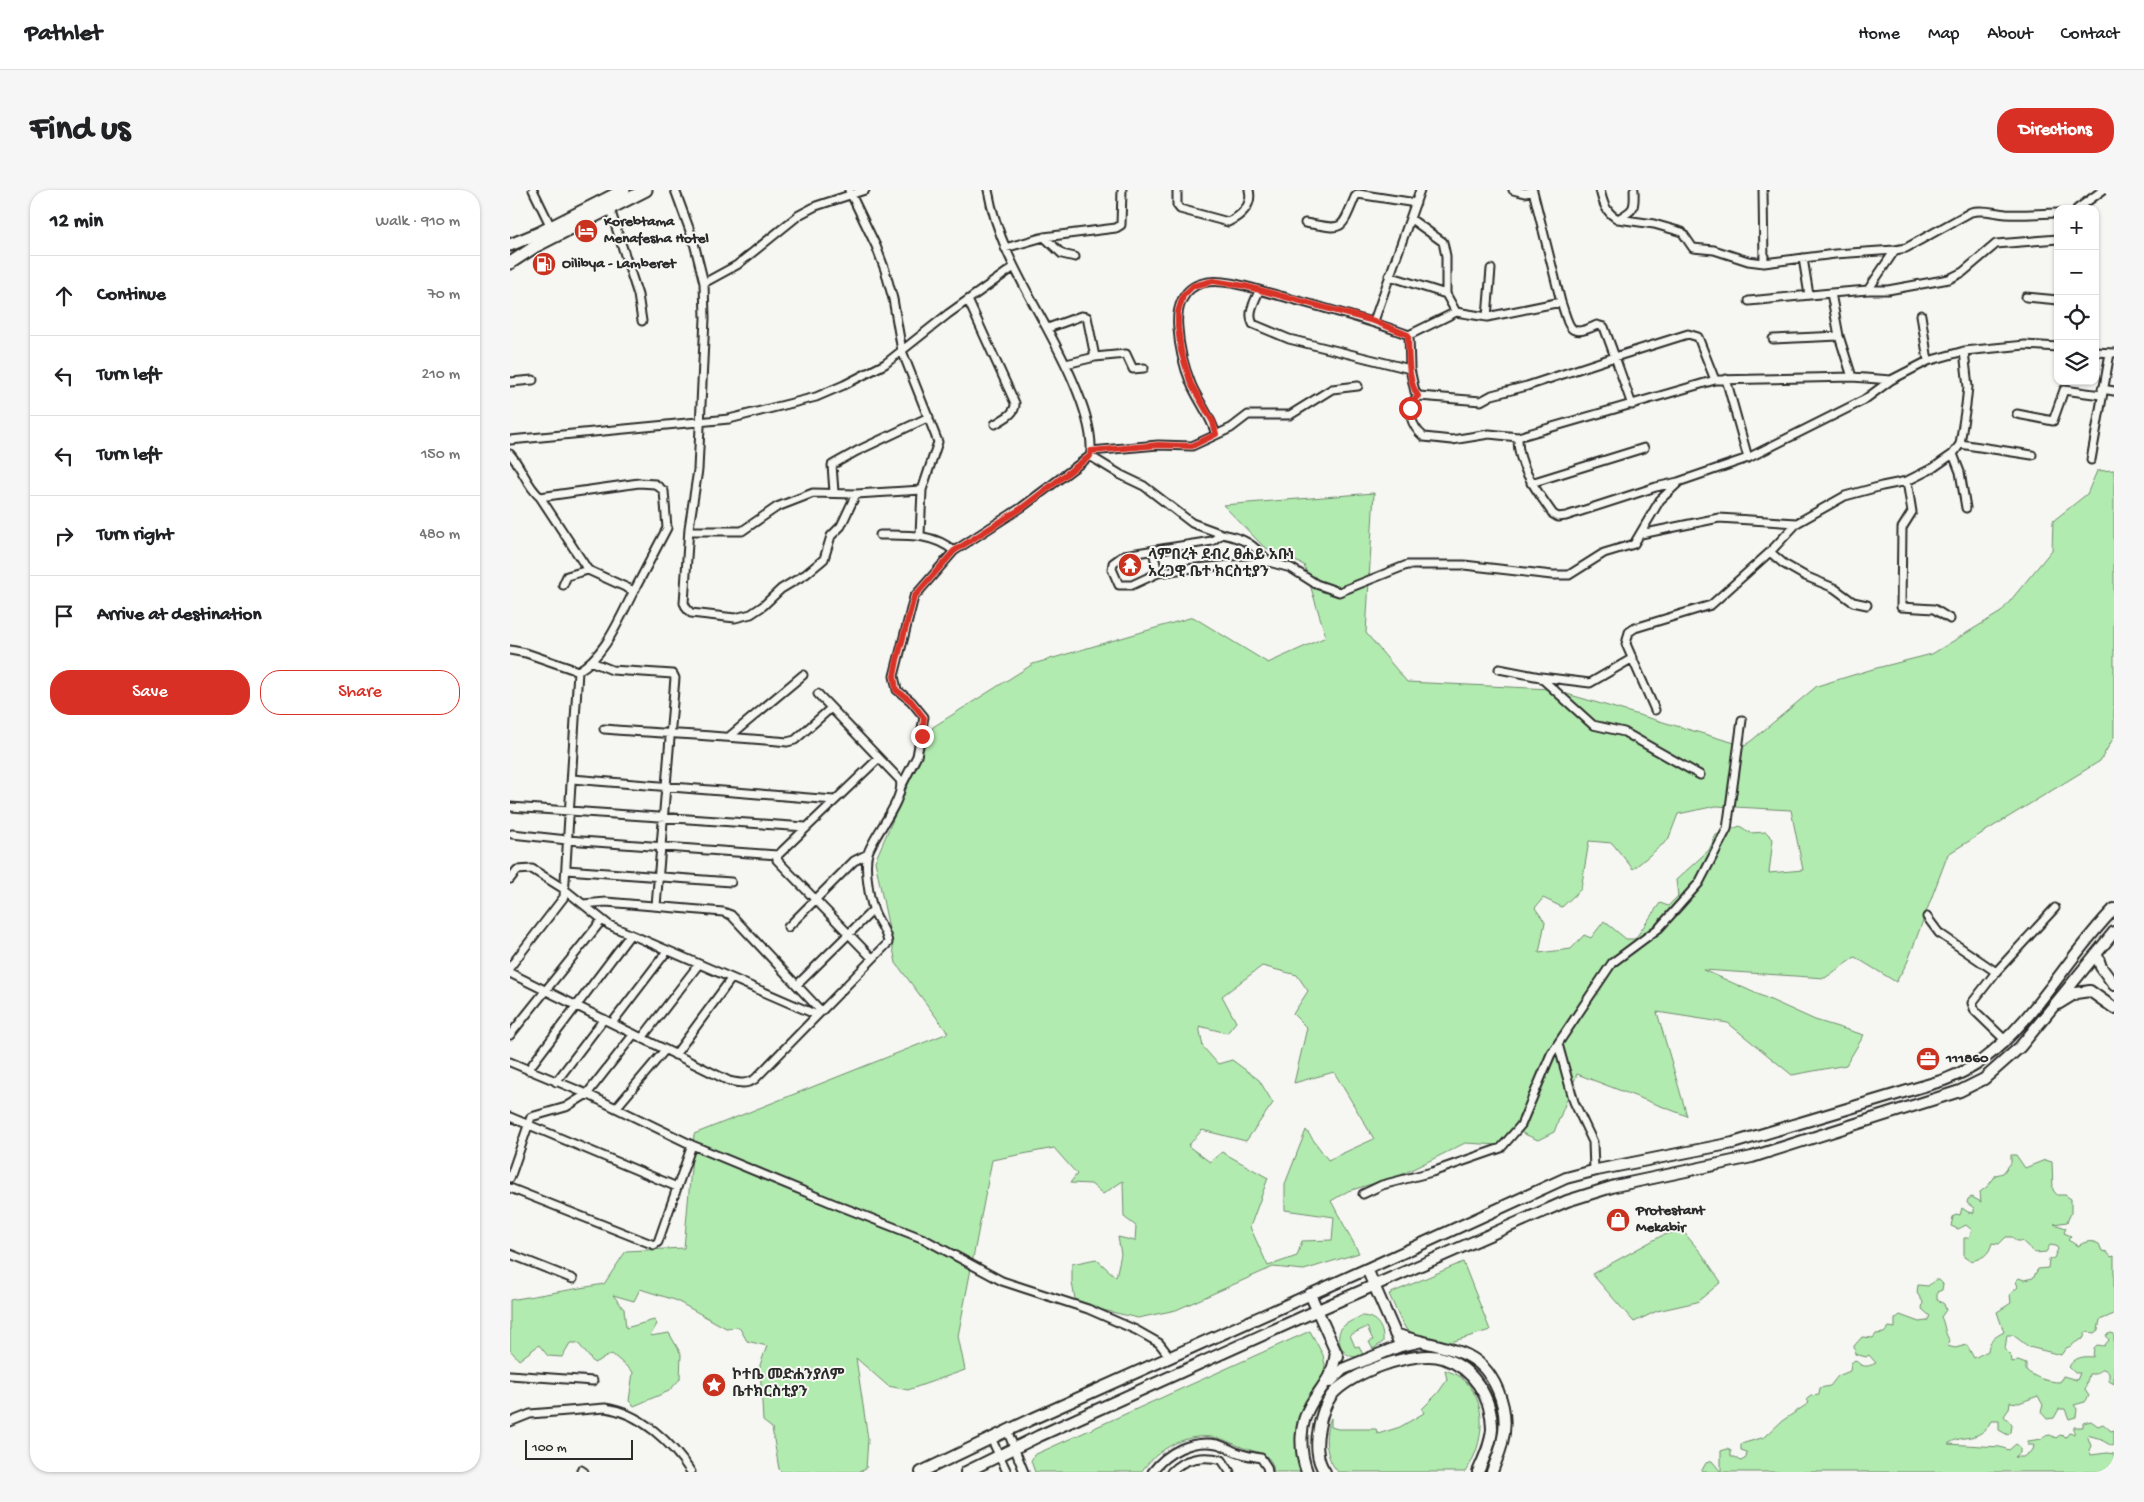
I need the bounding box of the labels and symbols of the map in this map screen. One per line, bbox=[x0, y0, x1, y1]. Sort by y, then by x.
place label: Korebtama Menafesha Hotel bbox=[603, 213, 710, 248]
hotel icon: Korebtama Menafesha Hotel bbox=[573, 218, 599, 244]
fuel station icon: Oilibya - Lamberet bbox=[531, 251, 557, 277]
place label: Oilibya - Lamberet bbox=[562, 255, 677, 273]
route start bbox=[1399, 397, 1422, 420]
place label: ላምበረት ደብረ ፀሐይ አቡነ አረጋዊ ቤተ ክርስቲያን bbox=[1148, 547, 1294, 582]
temple icon: ላምበረት ደብረ ፀሐይ አቡነ አረጋዊ ቤተ ክርስቲያን bbox=[1117, 552, 1143, 578]
route end bbox=[911, 725, 934, 748]
office icon: 111860 bbox=[1915, 1046, 1941, 1072]
place label: 111860 bbox=[1945, 1050, 1989, 1068]
place label: Protestant Mekabir bbox=[1635, 1202, 1706, 1237]
shop icon: Protestant Mekabir bbox=[1605, 1207, 1631, 1233]
place label: ኮተቤ መድሐንያለም ቤተክርስቲያን bbox=[732, 1367, 845, 1402]
place icon: ኮተቤ መድሐንያለም ቤተክርስቲያን bbox=[701, 1372, 727, 1398]
scale bar bbox=[525, 1437, 632, 1460]

